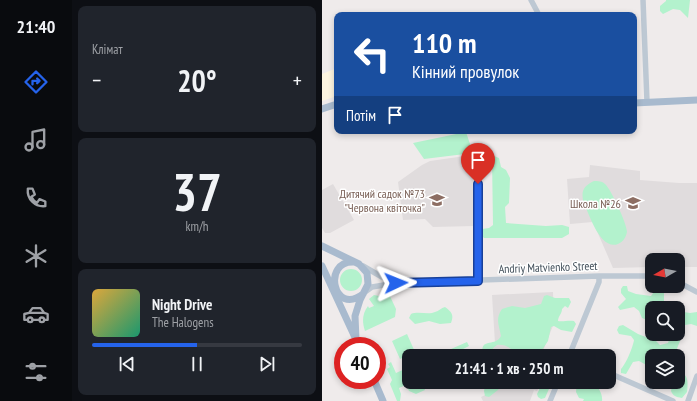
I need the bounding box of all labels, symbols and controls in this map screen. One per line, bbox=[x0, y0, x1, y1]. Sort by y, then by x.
text: 21:40 bbox=[17, 15, 55, 38]
text: 110 m bbox=[412, 24, 476, 61]
icon: left bbox=[346, 28, 398, 80]
text: Клімат bbox=[92, 41, 123, 58]
text: Кінний провулок bbox=[412, 60, 519, 83]
text: 20° bbox=[177, 61, 217, 100]
text: − bbox=[92, 66, 101, 94]
text: + bbox=[293, 66, 302, 94]
icon: directions bbox=[22, 68, 50, 96]
icon: arrive bbox=[384, 104, 406, 126]
text: Потім bbox=[346, 106, 376, 125]
icon: music bbox=[22, 126, 50, 154]
pin bbox=[461, 143, 495, 184]
icon: arrive bbox=[467, 149, 489, 171]
text: 37 bbox=[172, 158, 222, 225]
icon: phone bbox=[22, 184, 50, 212]
place label: Дитячий садок №73 "Червона квіточка" bbox=[339, 186, 425, 215]
school or university icon: Дитячий садок №73 "Червона квіточка" bbox=[428, 191, 446, 209]
school or university icon: Школа №26 bbox=[624, 194, 642, 212]
place label: Школа №26 bbox=[570, 196, 621, 211]
text: km/h bbox=[185, 218, 209, 235]
icon: climate bbox=[22, 242, 50, 270]
north arrow bbox=[645, 253, 685, 293]
map controls bbox=[645, 253, 685, 389]
street label: Andriy Matvienko Street bbox=[498, 258, 598, 276]
position arrow bbox=[375, 262, 417, 304]
text: Night Drive bbox=[152, 295, 212, 314]
icon: car bbox=[22, 300, 50, 328]
button: search bbox=[645, 301, 685, 341]
text: The Halogens bbox=[152, 314, 214, 331]
speed limit sign: 40 bbox=[334, 337, 386, 389]
button: layers bbox=[645, 349, 685, 389]
icon: previous bbox=[116, 353, 138, 375]
icon: pause bbox=[186, 353, 208, 375]
icon: next bbox=[256, 353, 278, 375]
icon: filters bbox=[22, 358, 50, 386]
text: 21:41 · 1 хв · 250 m bbox=[455, 359, 563, 378]

